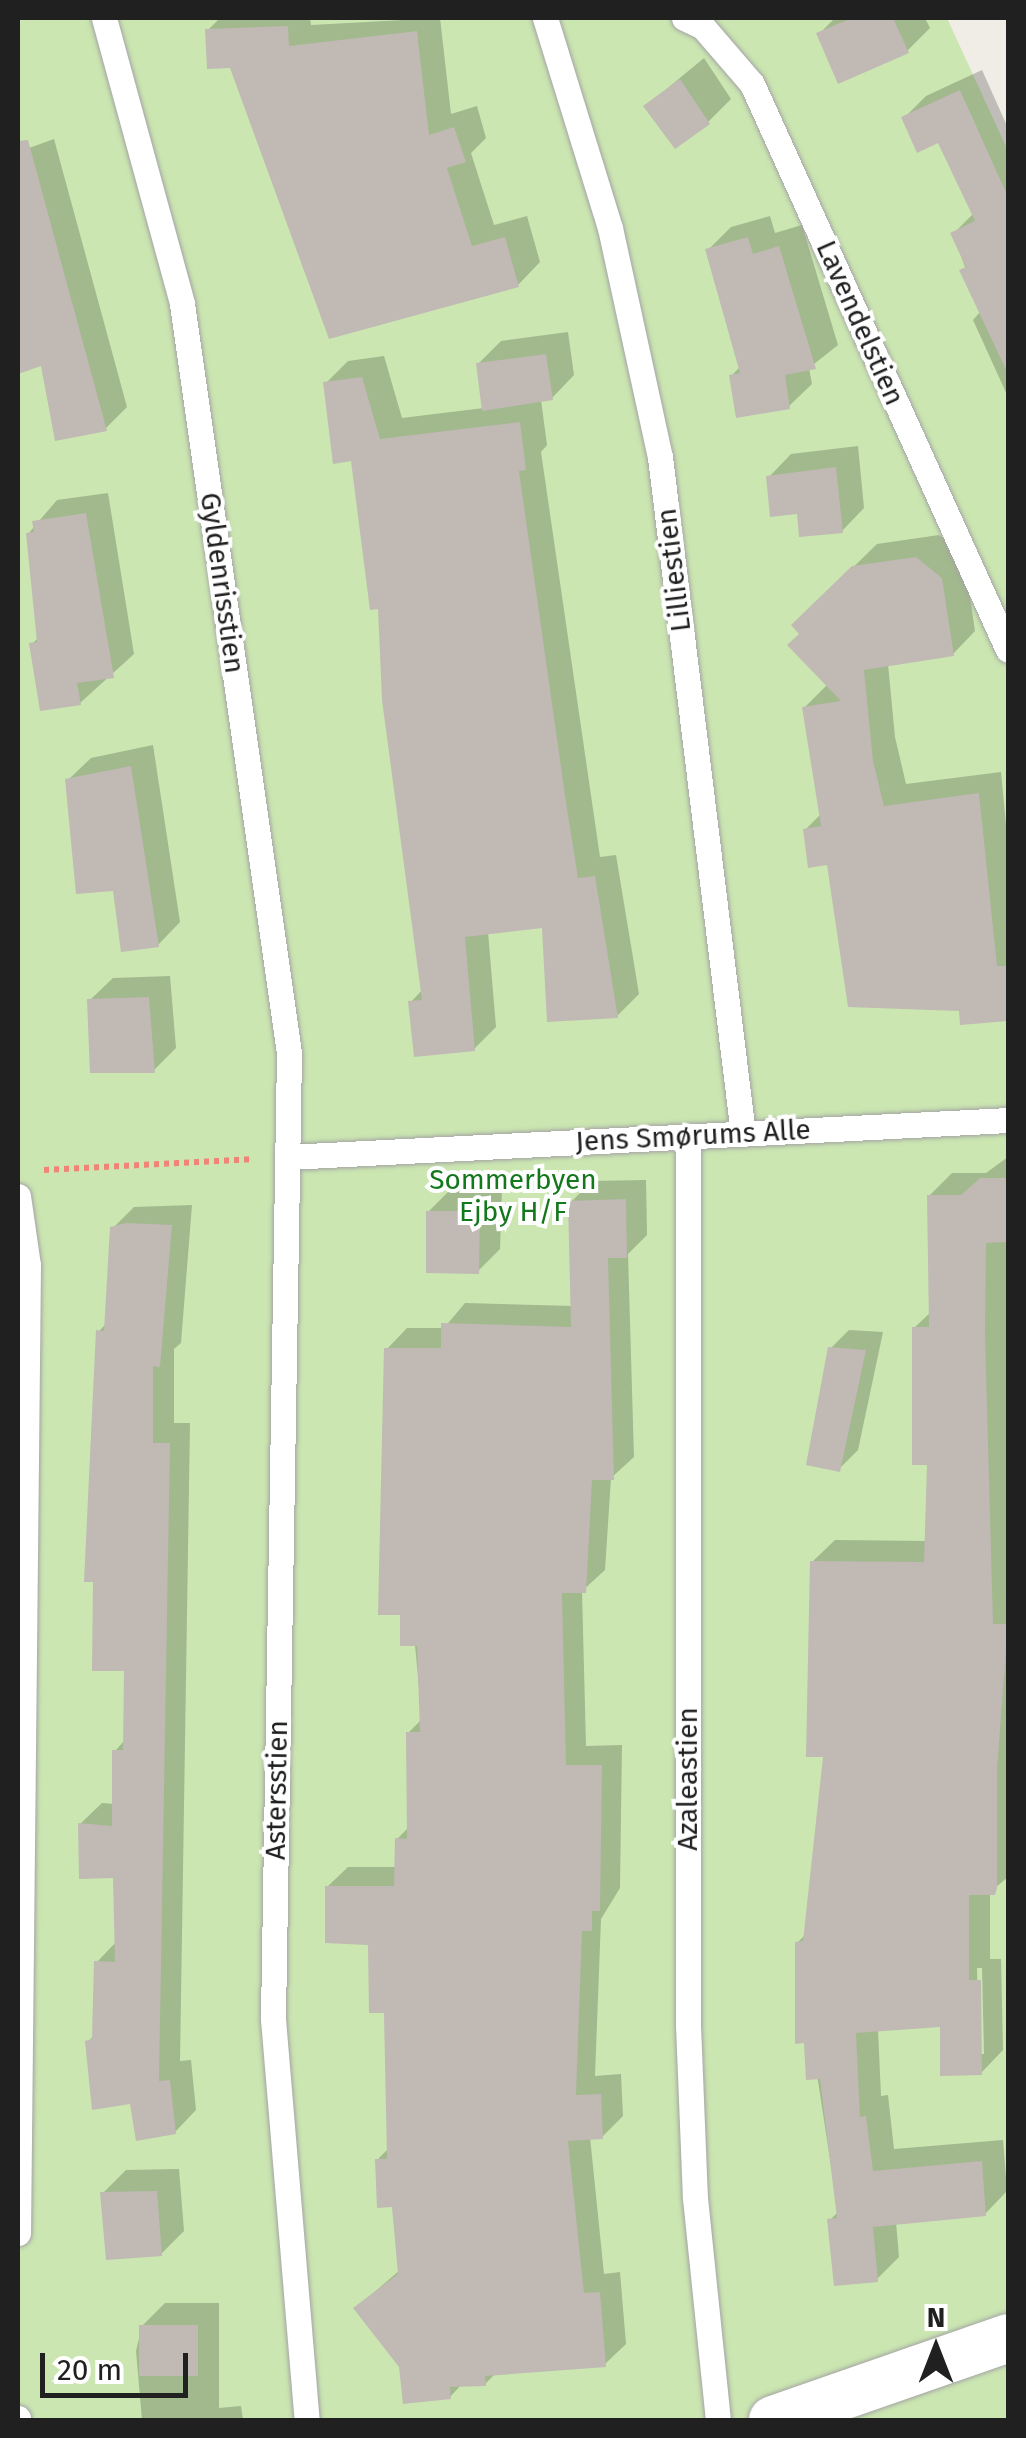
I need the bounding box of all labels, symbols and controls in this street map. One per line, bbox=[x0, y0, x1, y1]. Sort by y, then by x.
street label: Lavendelstien bbox=[809, 235, 911, 411]
street label: Gyldenrisstien bbox=[193, 490, 251, 676]
street label: Lilliestien bbox=[650, 506, 698, 634]
street label: Jens Smørums Alle bbox=[575, 1113, 811, 1159]
park label: Sommerbyen Ejby H/F bbox=[429, 1163, 597, 1229]
street label: Azaleastien bbox=[671, 1707, 705, 1851]
street label: Astersstien bbox=[259, 1720, 295, 1860]
north arrow bbox=[886, 2298, 986, 2398]
text: N bbox=[927, 2301, 945, 2334]
scale bar bbox=[45, 2333, 192, 2395]
text: 20 m bbox=[57, 2352, 122, 2388]

